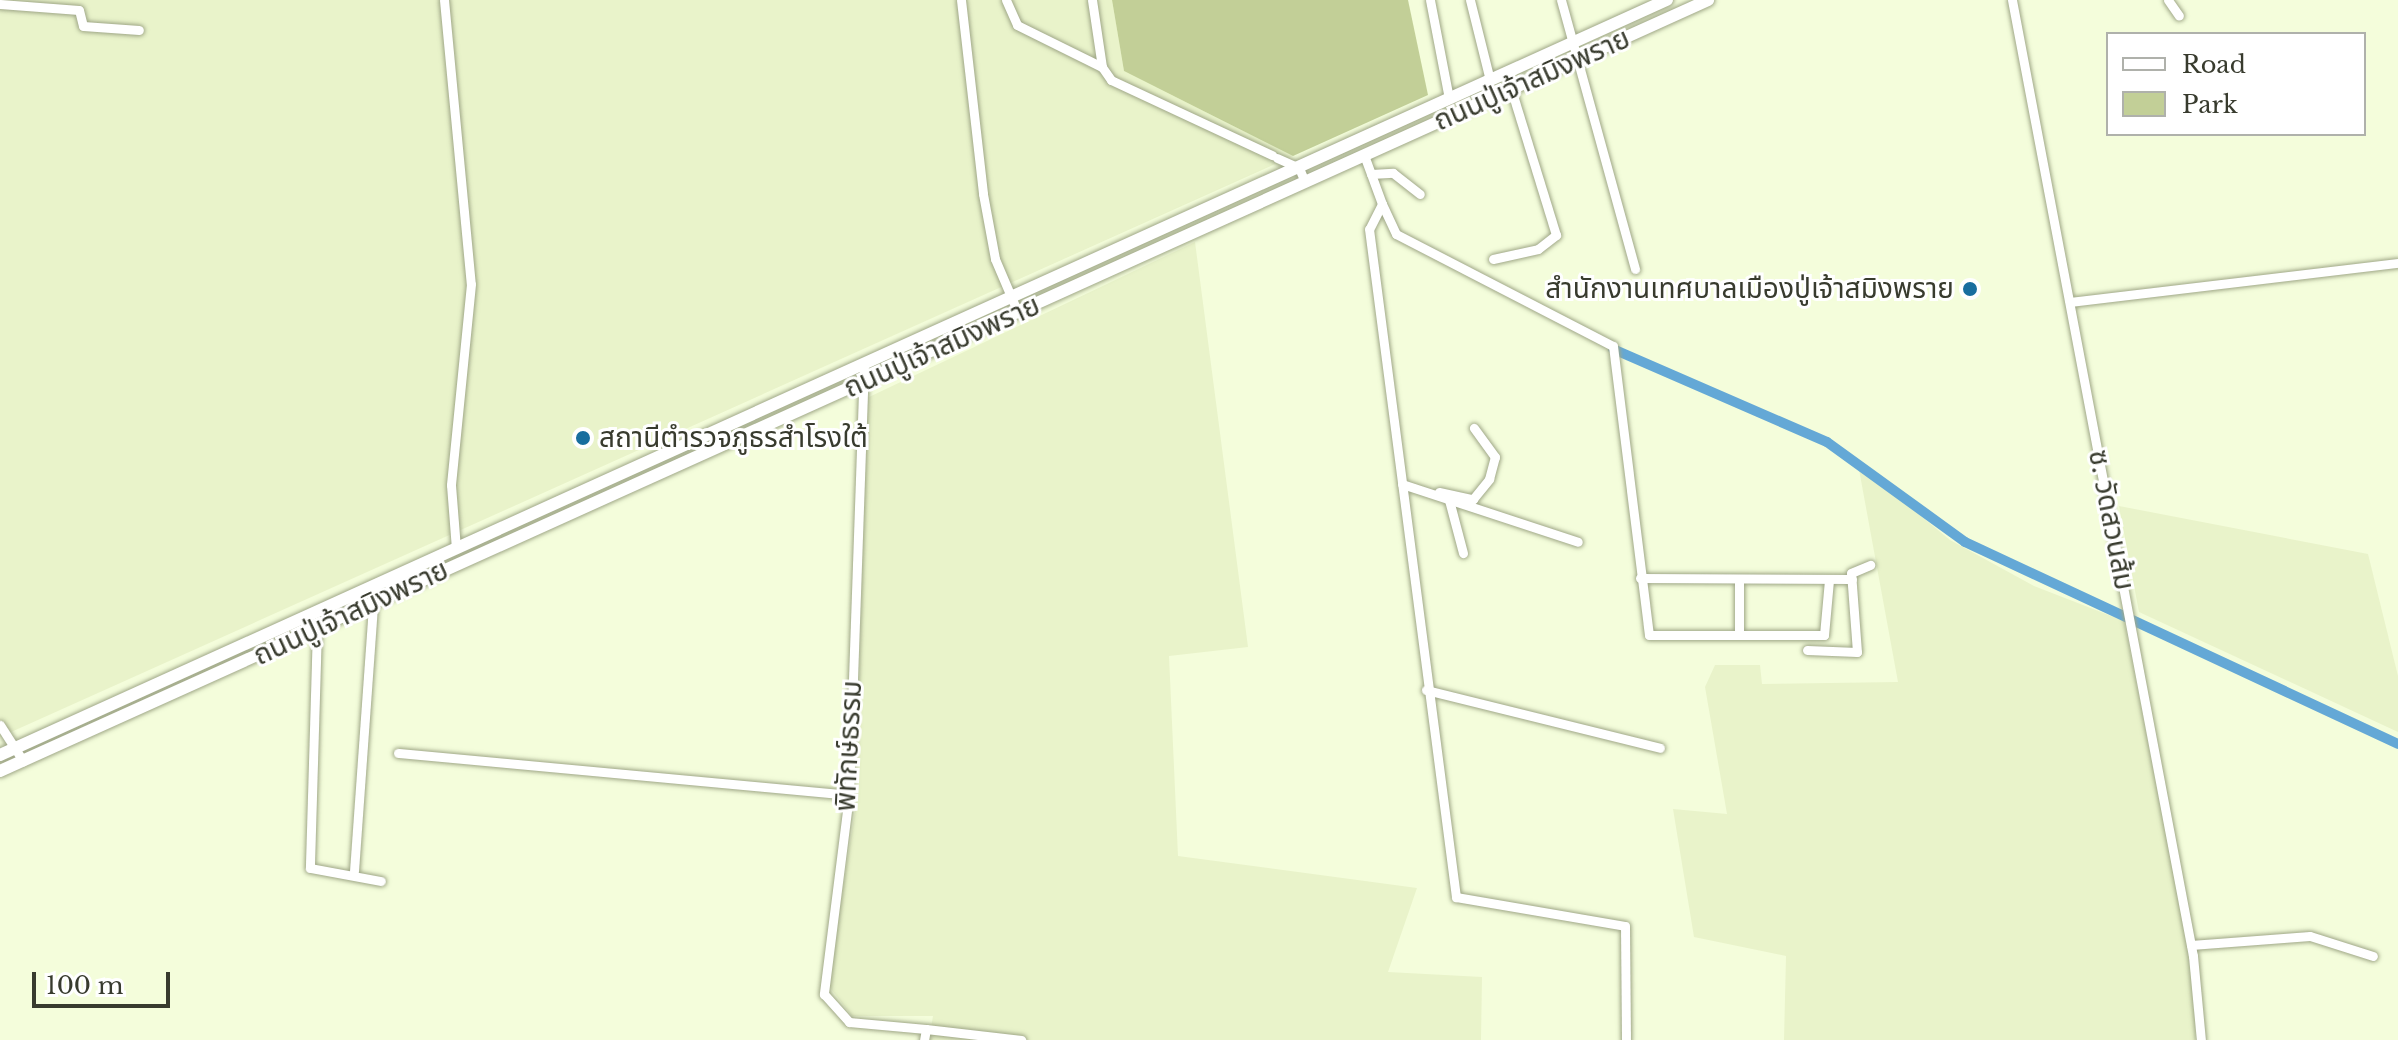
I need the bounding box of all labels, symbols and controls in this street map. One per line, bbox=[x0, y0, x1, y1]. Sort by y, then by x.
street label: ถนนปู่เจ้าสมิงพราย bbox=[1429, 22, 1635, 138]
legend bbox=[2106, 32, 2366, 136]
text: Road bbox=[2182, 50, 2246, 79]
text: Park bbox=[2182, 90, 2238, 119]
place label: สำนักงานเทศบาลเมืองปู่เจ้าสมิงพราย bbox=[1545, 272, 1954, 306]
marker: สำนักงานเทศบาลเมืองปู่เจ้าสมิงพราย bbox=[1961, 280, 1979, 298]
street label: ถนนปู่เจ้าสมิงพราย bbox=[839, 289, 1045, 405]
place label: สถานีตำรวจภูธรสำโรงใต้ bbox=[599, 421, 868, 455]
marker: สถานีตำรวจภูธรสำโรงใต้ bbox=[574, 429, 592, 447]
street label: ซ. วัดสวนส้ม bbox=[2081, 447, 2141, 593]
street label: ถนนปู่เจ้าสมิงพราย bbox=[248, 553, 454, 673]
street label: พิทักษ์ธรรม bbox=[829, 680, 869, 812]
scale bar bbox=[36, 956, 174, 1006]
text: 100 m bbox=[46, 971, 124, 1000]

